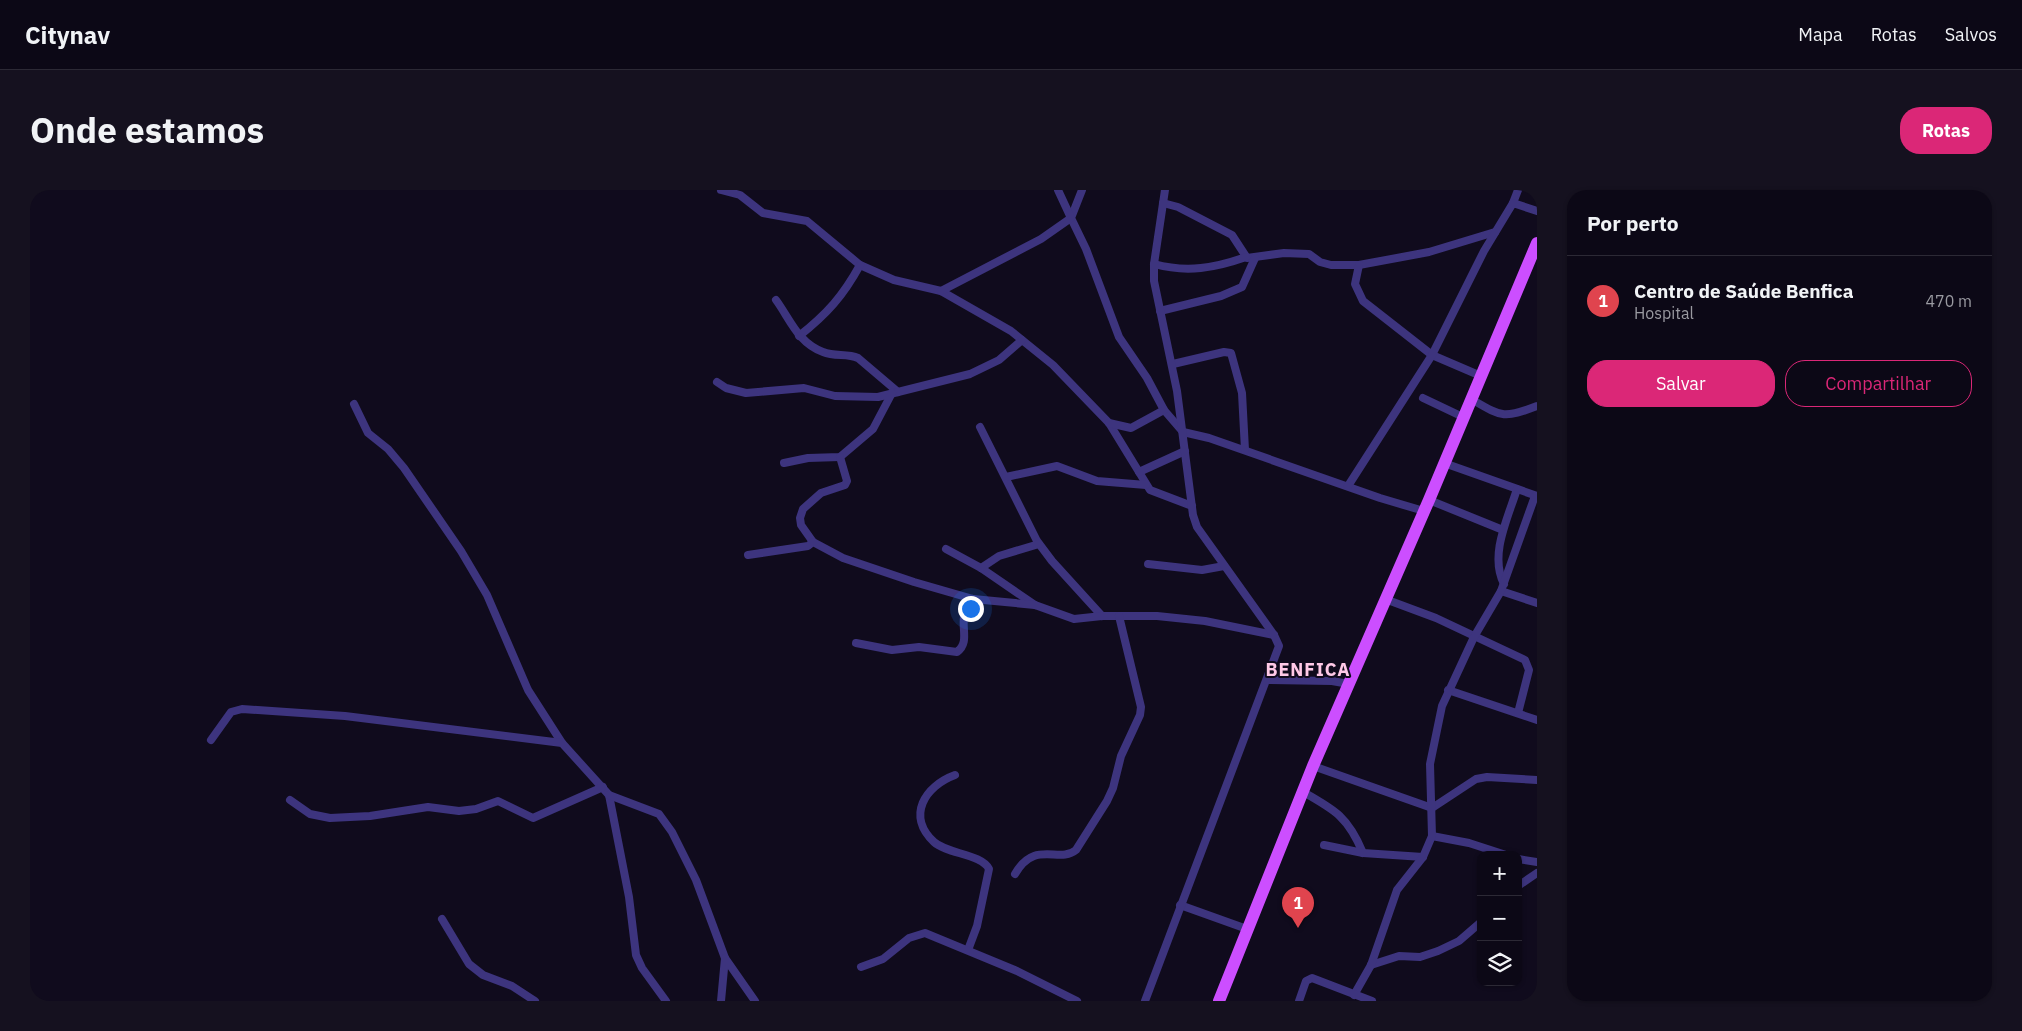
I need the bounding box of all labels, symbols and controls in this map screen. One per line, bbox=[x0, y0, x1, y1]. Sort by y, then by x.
text: Citynav bbox=[25, 19, 110, 51]
text: Mapa bbox=[1798, 23, 1843, 46]
text: Rotas bbox=[1871, 23, 1917, 46]
text: Salvos bbox=[1945, 23, 1997, 46]
text: Onde estamos bbox=[30, 107, 264, 153]
button: Rotas bbox=[1900, 107, 1992, 154]
text: Por perto bbox=[1587, 209, 1679, 237]
text: Centro de Saúde Benfica bbox=[1634, 279, 1853, 303]
text: 1 bbox=[1598, 291, 1608, 311]
text: 470 m bbox=[1925, 291, 1972, 311]
text: Hospital bbox=[1634, 303, 1694, 323]
button: Salvar bbox=[1587, 360, 1775, 407]
button: Compartilhar bbox=[1785, 360, 1972, 407]
your location bbox=[958, 596, 984, 622]
district label: BENFICA bbox=[1265, 658, 1351, 681]
map controls bbox=[1477, 851, 1522, 986]
button: + bbox=[1477, 851, 1522, 896]
pin: 1 bbox=[1282, 887, 1314, 928]
button: − bbox=[1477, 896, 1522, 941]
button: layers bbox=[1477, 941, 1522, 986]

